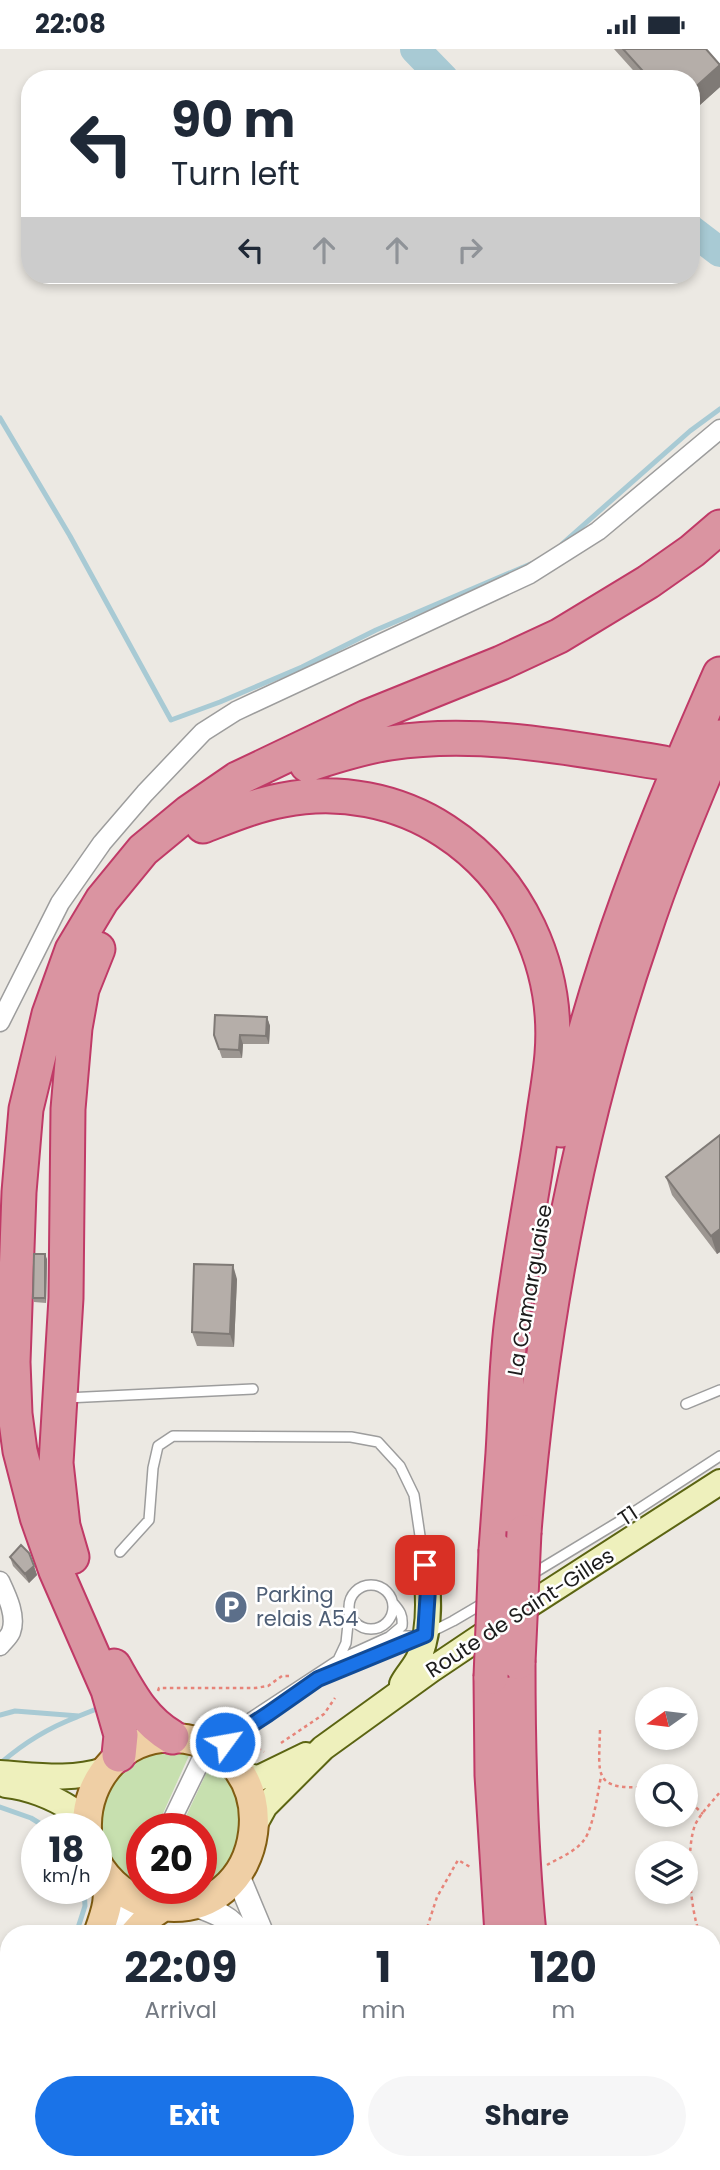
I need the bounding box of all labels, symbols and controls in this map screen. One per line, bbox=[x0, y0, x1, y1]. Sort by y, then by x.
text: 22:08 bbox=[35, 6, 106, 42]
text: 90 m bbox=[171, 86, 295, 154]
icon: left bbox=[56, 98, 147, 189]
text: Turn left bbox=[171, 151, 300, 196]
icon: left bbox=[232, 231, 270, 269]
icon: ahead bbox=[305, 231, 343, 269]
icon: ahead bbox=[378, 231, 416, 269]
icon: right bbox=[451, 231, 489, 269]
street label: La Camarguaise bbox=[500, 1202, 559, 1378]
street label: T1 bbox=[612, 1498, 643, 1533]
pin bbox=[395, 1535, 455, 1595]
street label: Route de Saint-Gilles bbox=[420, 1541, 619, 1684]
icon: arrive bbox=[406, 1546, 444, 1584]
place label: Parking relais A54 bbox=[256, 1580, 359, 1633]
parking icon: Parking relais A54 bbox=[212, 1588, 250, 1626]
north arrow bbox=[635, 1687, 698, 1750]
map controls bbox=[635, 1687, 698, 1904]
position arrow bbox=[188, 1705, 262, 1779]
button: search bbox=[635, 1764, 698, 1827]
speed limit sign: 20 bbox=[126, 1813, 217, 1904]
text: 18 bbox=[49, 1825, 84, 1874]
button: layers bbox=[635, 1841, 698, 1904]
text: km/h bbox=[43, 1863, 90, 1888]
text: 22:09 bbox=[124, 1938, 237, 1997]
text: 1 bbox=[376, 1938, 391, 1997]
text: 120 bbox=[530, 1938, 597, 1997]
text: Arrival bbox=[144, 1994, 217, 2026]
text: min bbox=[361, 1994, 406, 2026]
text: m bbox=[551, 1994, 575, 2026]
button: Exit bbox=[35, 2076, 354, 2156]
button: Share bbox=[368, 2076, 686, 2156]

